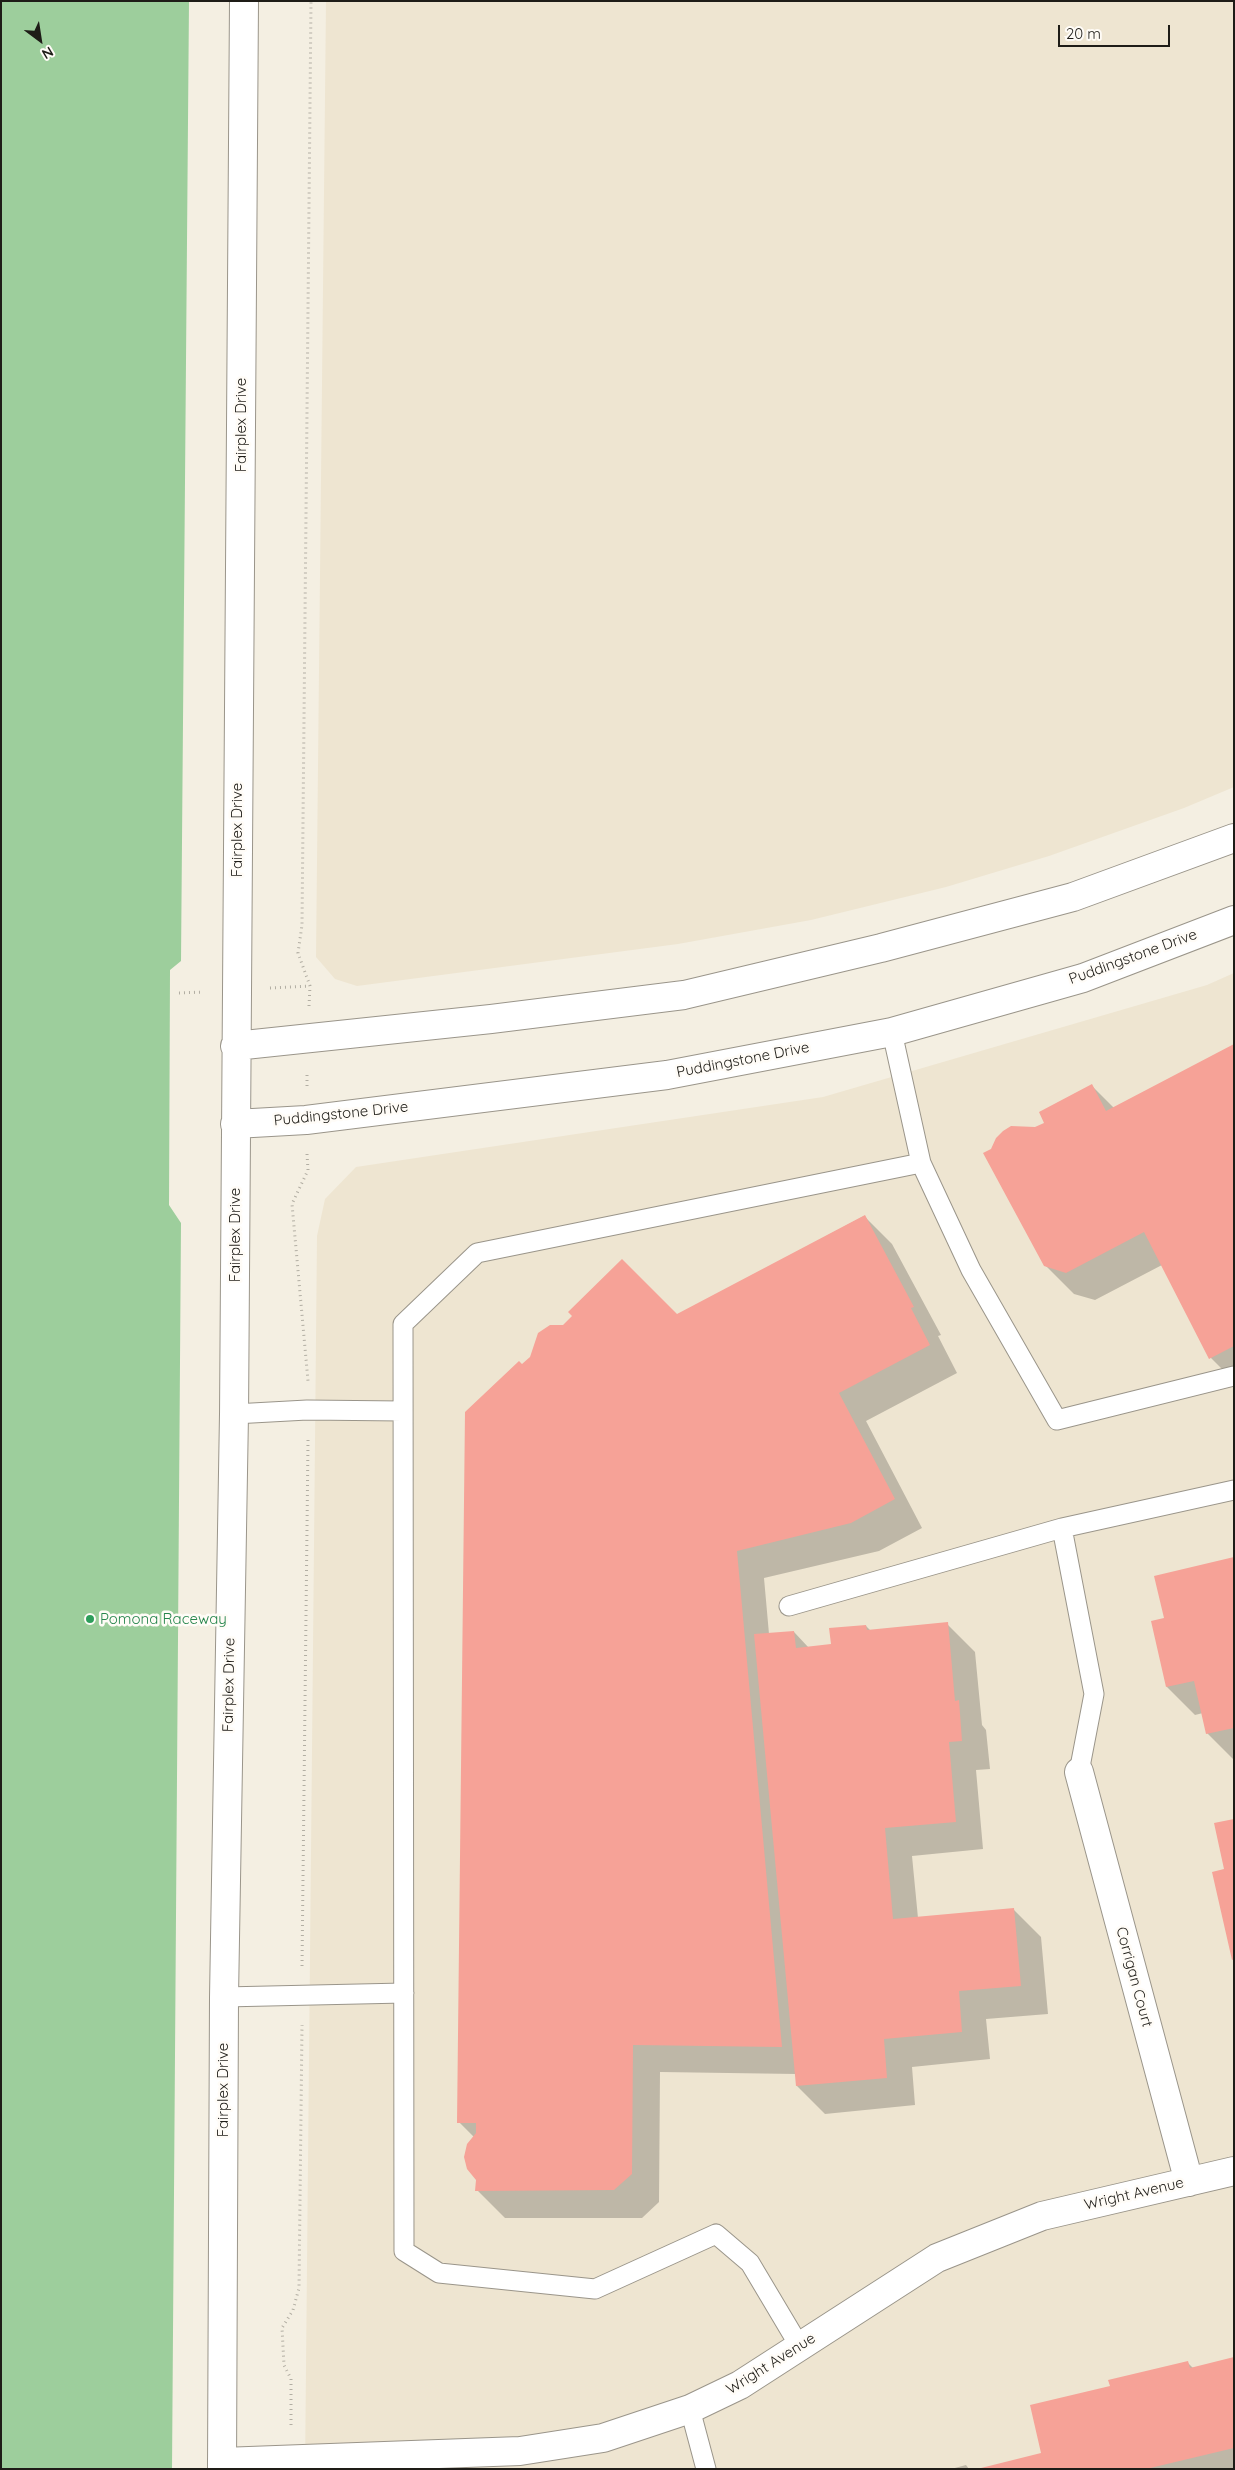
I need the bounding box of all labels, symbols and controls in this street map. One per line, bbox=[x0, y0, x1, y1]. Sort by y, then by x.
north arrow bbox=[15, 15, 65, 65]
scale bar bbox=[1060, 15, 1172, 47]
text: 20 m bbox=[1066, 24, 1101, 43]
text: N bbox=[39, 42, 57, 63]
street label: Fairplex Drive bbox=[232, 378, 250, 472]
street label: Fairplex Drive bbox=[228, 783, 246, 877]
street label: Puddingstone Drive bbox=[1066, 925, 1200, 989]
street label: Puddingstone Drive bbox=[675, 1038, 811, 1082]
street label: Puddingstone Drive bbox=[273, 1098, 409, 1130]
street label: Fairplex Drive bbox=[226, 1188, 244, 1282]
place label: Pomona Raceway bbox=[100, 1610, 227, 1628]
marker: Pomona Raceway bbox=[84, 1613, 96, 1625]
street label: Fairplex Drive bbox=[219, 1638, 239, 1732]
street label: Corrigan Court bbox=[1112, 1925, 1156, 2029]
street label: Fairplex Drive bbox=[214, 2043, 232, 2137]
street label: Wright Avenue bbox=[1082, 2174, 1186, 2214]
street label: Wright Avenue bbox=[723, 2329, 819, 2399]

